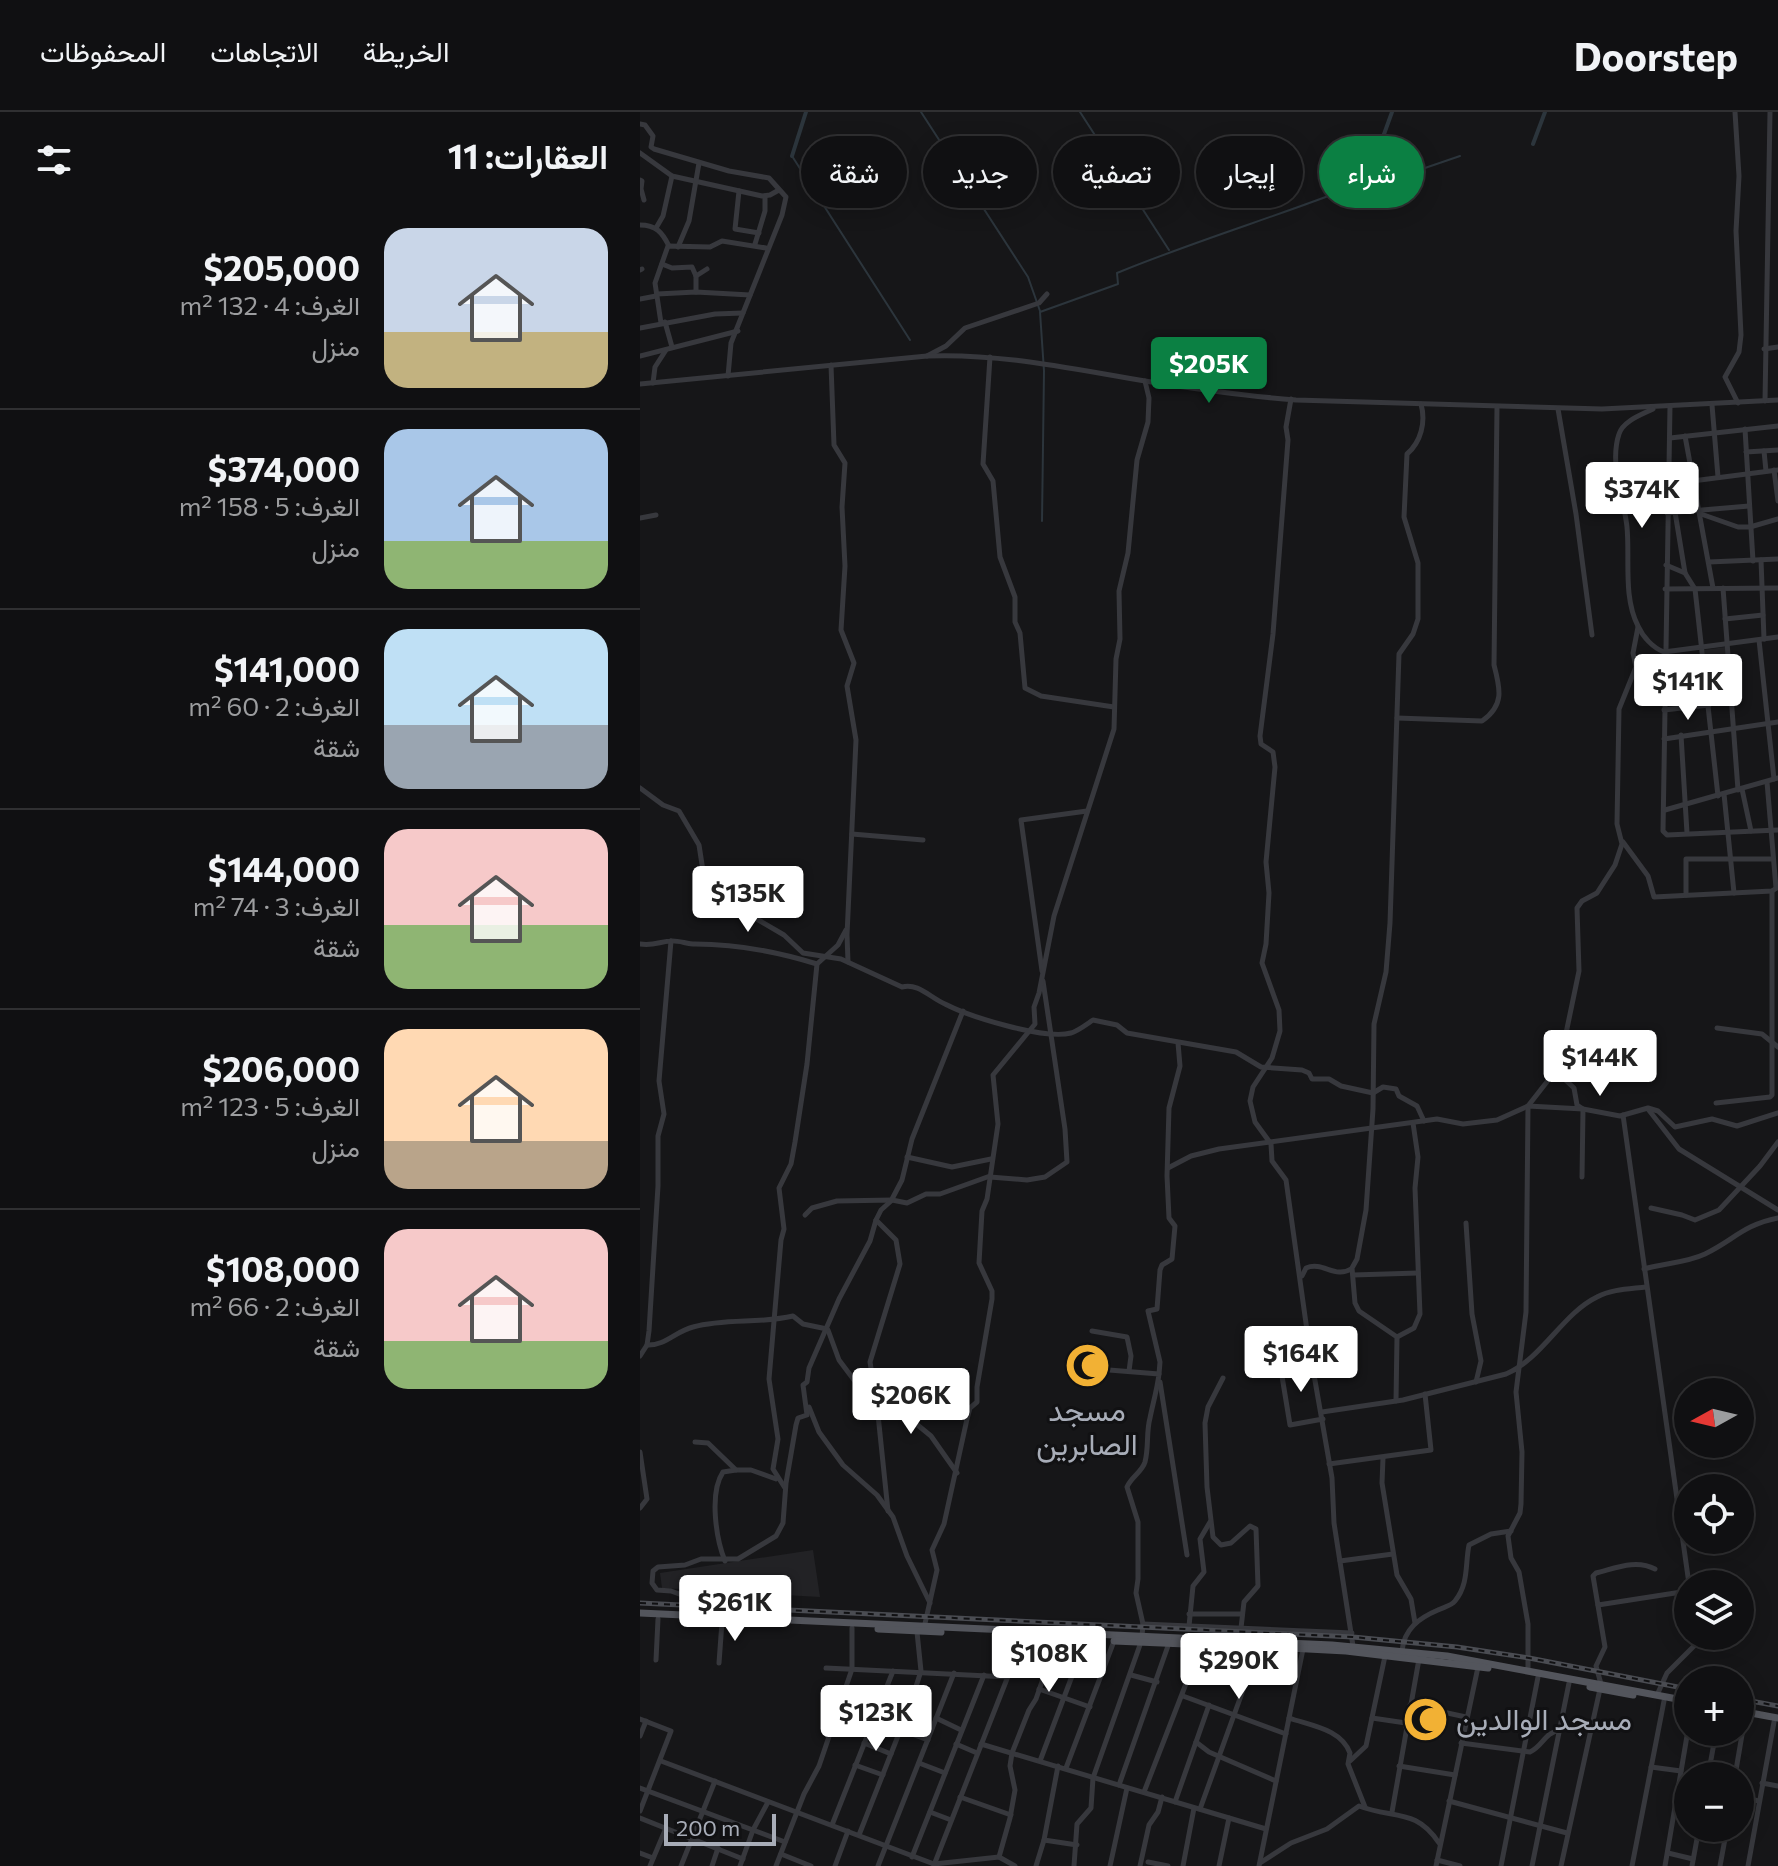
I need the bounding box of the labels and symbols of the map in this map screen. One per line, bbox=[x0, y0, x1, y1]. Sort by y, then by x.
pin: $205K bbox=[1153, 337, 1265, 405]
pin: $374K bbox=[1586, 462, 1698, 530]
pin: $141K bbox=[1632, 654, 1744, 722]
pin: $135K bbox=[692, 866, 804, 934]
pin: $144K bbox=[1544, 1030, 1656, 1098]
pin: $164K bbox=[1245, 1326, 1357, 1394]
mosque icon: مسجد الصابرين bbox=[1063, 1341, 1111, 1389]
pin: $206K bbox=[855, 1368, 967, 1436]
north arrow bbox=[1674, 1378, 1754, 1458]
place label: مسجد الصابرين bbox=[1036, 1390, 1138, 1463]
pin: $261K bbox=[679, 1575, 791, 1643]
pin: $108K bbox=[993, 1626, 1105, 1694]
pin: $290K bbox=[1183, 1633, 1295, 1701]
pin: $123K bbox=[820, 1685, 932, 1753]
mosque icon: مسجد الوالدين bbox=[1401, 1696, 1449, 1744]
place label: مسجد الوالدين bbox=[1456, 1699, 1632, 1738]
scale bar bbox=[664, 1810, 776, 1846]

